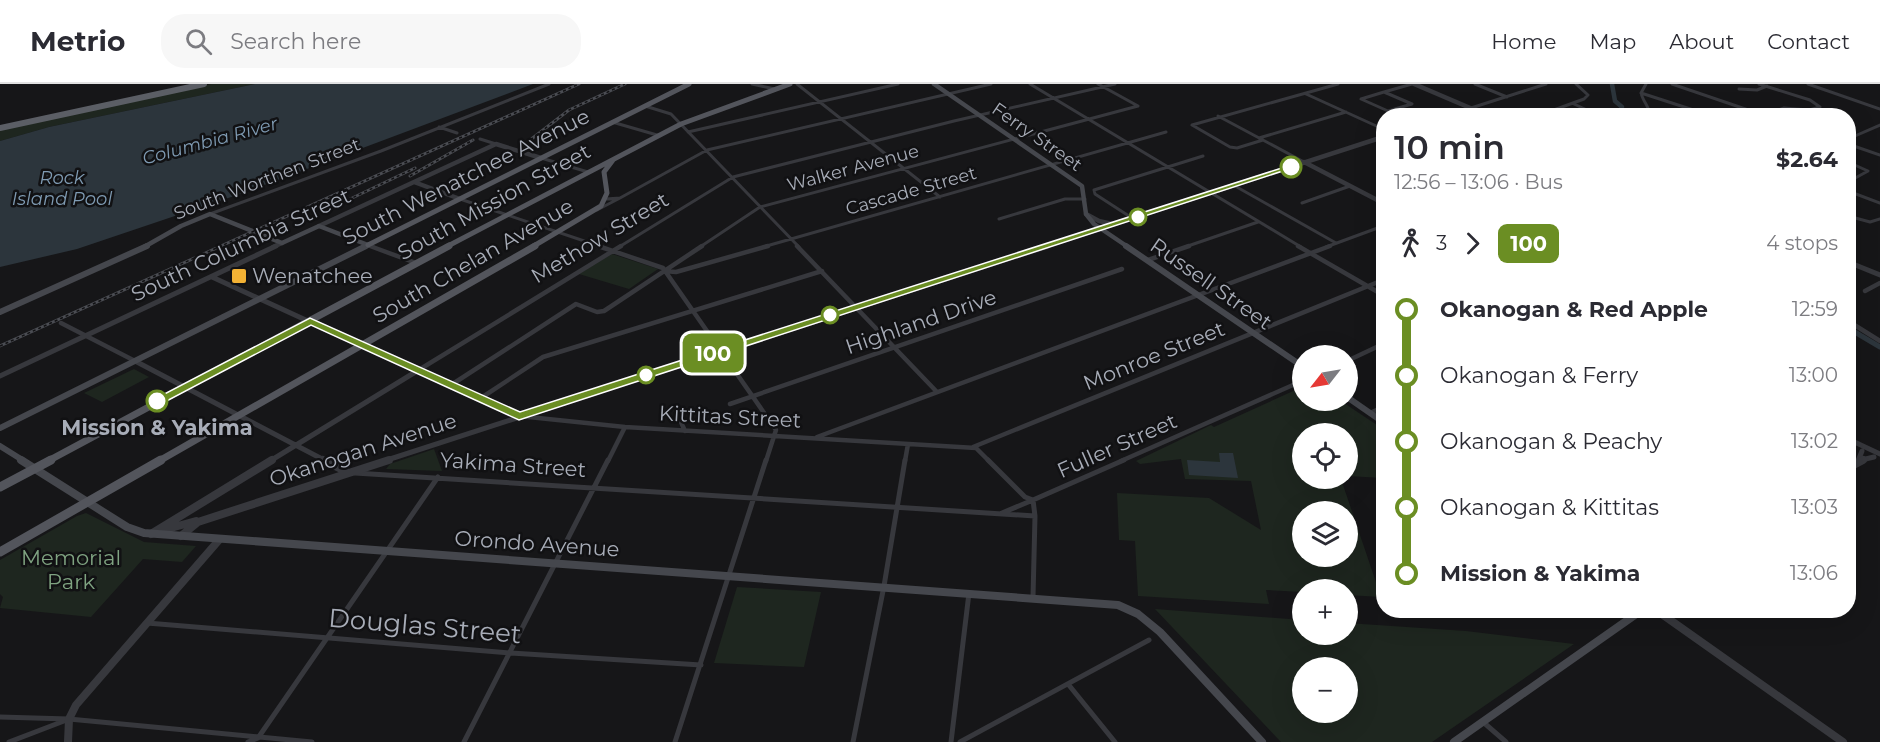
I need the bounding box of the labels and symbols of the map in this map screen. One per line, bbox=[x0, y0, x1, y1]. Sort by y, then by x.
street label: Ferry Street bbox=[988, 98, 1086, 176]
street label: South Wenatchee Avenue bbox=[338, 103, 594, 250]
water label: Columbia River bbox=[140, 112, 281, 170]
street label: South Worthen Street bbox=[171, 133, 363, 225]
street label: South Mission Street bbox=[393, 138, 595, 265]
street label: Walker Avenue bbox=[785, 140, 921, 196]
unlabelled marker bbox=[1280, 156, 1302, 178]
street label: Cascade Street bbox=[843, 162, 979, 220]
water label: Rock Island Pool bbox=[12, 167, 112, 210]
street label: South Columbia Street bbox=[127, 183, 355, 306]
street label: Methow Street bbox=[527, 187, 673, 288]
street label: South Chelan Avenue bbox=[368, 193, 577, 328]
unlabelled marker bbox=[1129, 208, 1147, 226]
street label: Russell Street bbox=[1146, 232, 1277, 335]
place label: Wenatchee bbox=[252, 263, 373, 288]
marker: Wenatchee bbox=[230, 267, 248, 285]
street label: Highland Drive bbox=[842, 284, 1000, 359]
unlabelled marker bbox=[821, 306, 839, 324]
street label: Monroe Street bbox=[1079, 316, 1228, 395]
line badge: 100 bbox=[678, 334, 748, 372]
north arrow bbox=[1292, 345, 1358, 411]
unlabelled marker bbox=[637, 366, 655, 384]
marker: Mission & Yakima bbox=[146, 390, 168, 412]
street label: Kittitas Street bbox=[658, 400, 802, 433]
street label: Okanogan Avenue bbox=[266, 407, 460, 492]
street label: Fuller Street bbox=[1053, 408, 1181, 483]
place label: Mission & Yakima bbox=[61, 415, 253, 440]
street label: Yakima Street bbox=[439, 447, 587, 482]
street label: Orondo Avenue bbox=[454, 525, 620, 562]
park label: Memorial Park bbox=[21, 545, 121, 594]
street label: Douglas Street bbox=[327, 602, 523, 650]

